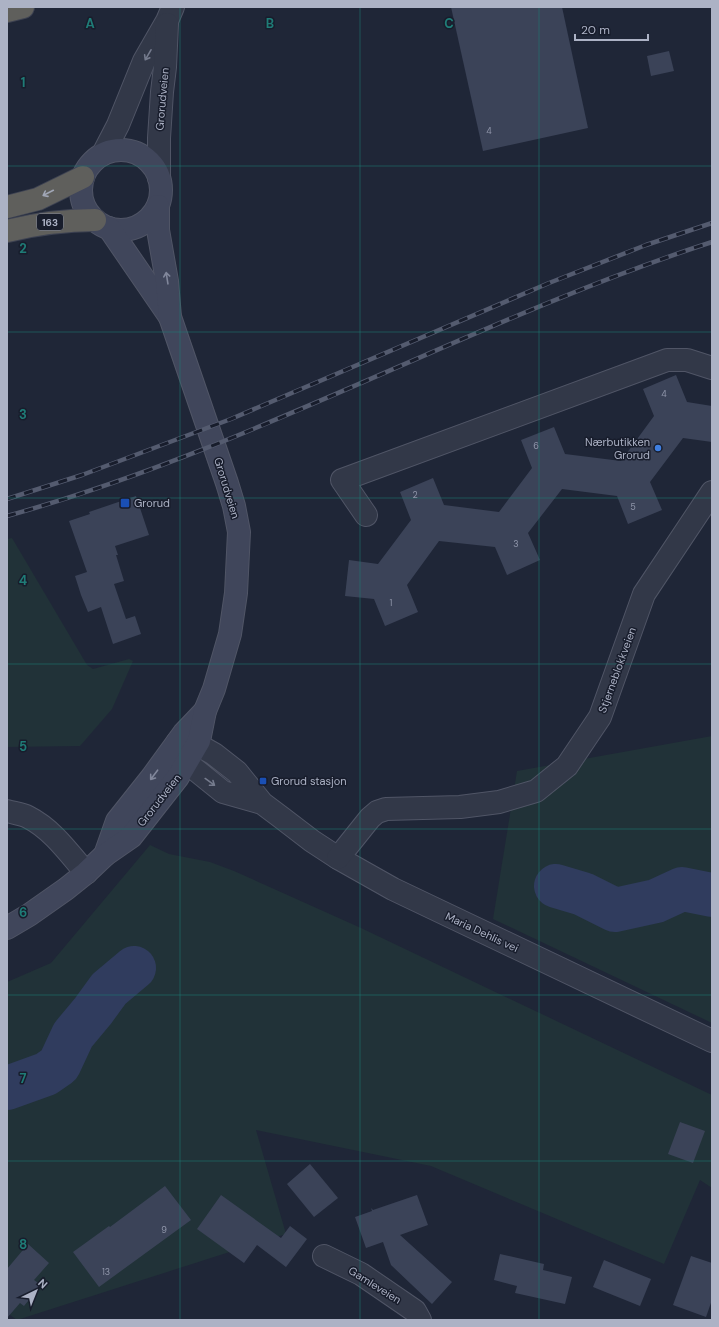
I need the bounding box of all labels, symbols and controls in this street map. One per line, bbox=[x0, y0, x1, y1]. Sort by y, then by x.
text: A bbox=[85, 15, 95, 32]
text: B bbox=[266, 15, 274, 32]
text: C bbox=[444, 15, 454, 32]
scale bar bbox=[575, 16, 648, 42]
text: 20 m bbox=[581, 22, 610, 38]
one-way arrow bbox=[143, 49, 151, 61]
street label: Grorudveien bbox=[152, 67, 172, 131]
text: 1 bbox=[21, 74, 25, 91]
house number: 4 bbox=[486, 125, 492, 137]
one-way arrow bbox=[42, 190, 54, 198]
road number: 163 bbox=[37, 214, 63, 230]
text: 2 bbox=[19, 240, 27, 257]
one-way arrow bbox=[162, 272, 170, 285]
house number: 4 bbox=[661, 388, 667, 400]
text: 3 bbox=[19, 406, 27, 423]
place label: Nærbutikken Grorud bbox=[585, 435, 650, 462]
house number: 6 bbox=[533, 440, 539, 452]
marker: Nærbutikken Grorud bbox=[653, 443, 663, 453]
street label: Grorudveien bbox=[211, 456, 243, 520]
house number: 2 bbox=[412, 489, 418, 501]
place label: Grorud bbox=[134, 496, 170, 510]
marker: Grorud bbox=[119, 497, 131, 509]
house number: 5 bbox=[630, 501, 636, 513]
house number: 3 bbox=[513, 538, 519, 550]
text: 4 bbox=[19, 572, 27, 589]
house number: 1 bbox=[390, 597, 393, 609]
street label: Stjerneblokkveien bbox=[595, 625, 639, 715]
text: 5 bbox=[19, 738, 27, 755]
one-way arrow bbox=[150, 769, 158, 780]
street label: Grorudveien bbox=[134, 771, 184, 829]
place label: Grorud stasjon bbox=[271, 774, 347, 788]
marker: Grorud stasjon bbox=[258, 776, 268, 786]
one-way arrow bbox=[205, 778, 216, 786]
text: 6 bbox=[19, 904, 27, 921]
street label: Maria Dehlis vei bbox=[443, 909, 521, 955]
text: 7 bbox=[20, 1070, 27, 1087]
house number: 9 bbox=[161, 1224, 167, 1236]
text: 8 bbox=[19, 1236, 27, 1253]
street label: Gamleveien bbox=[346, 1263, 404, 1307]
house number: 13 bbox=[102, 1266, 110, 1278]
north arrow bbox=[16, 1271, 56, 1311]
text: N bbox=[35, 1276, 51, 1292]

